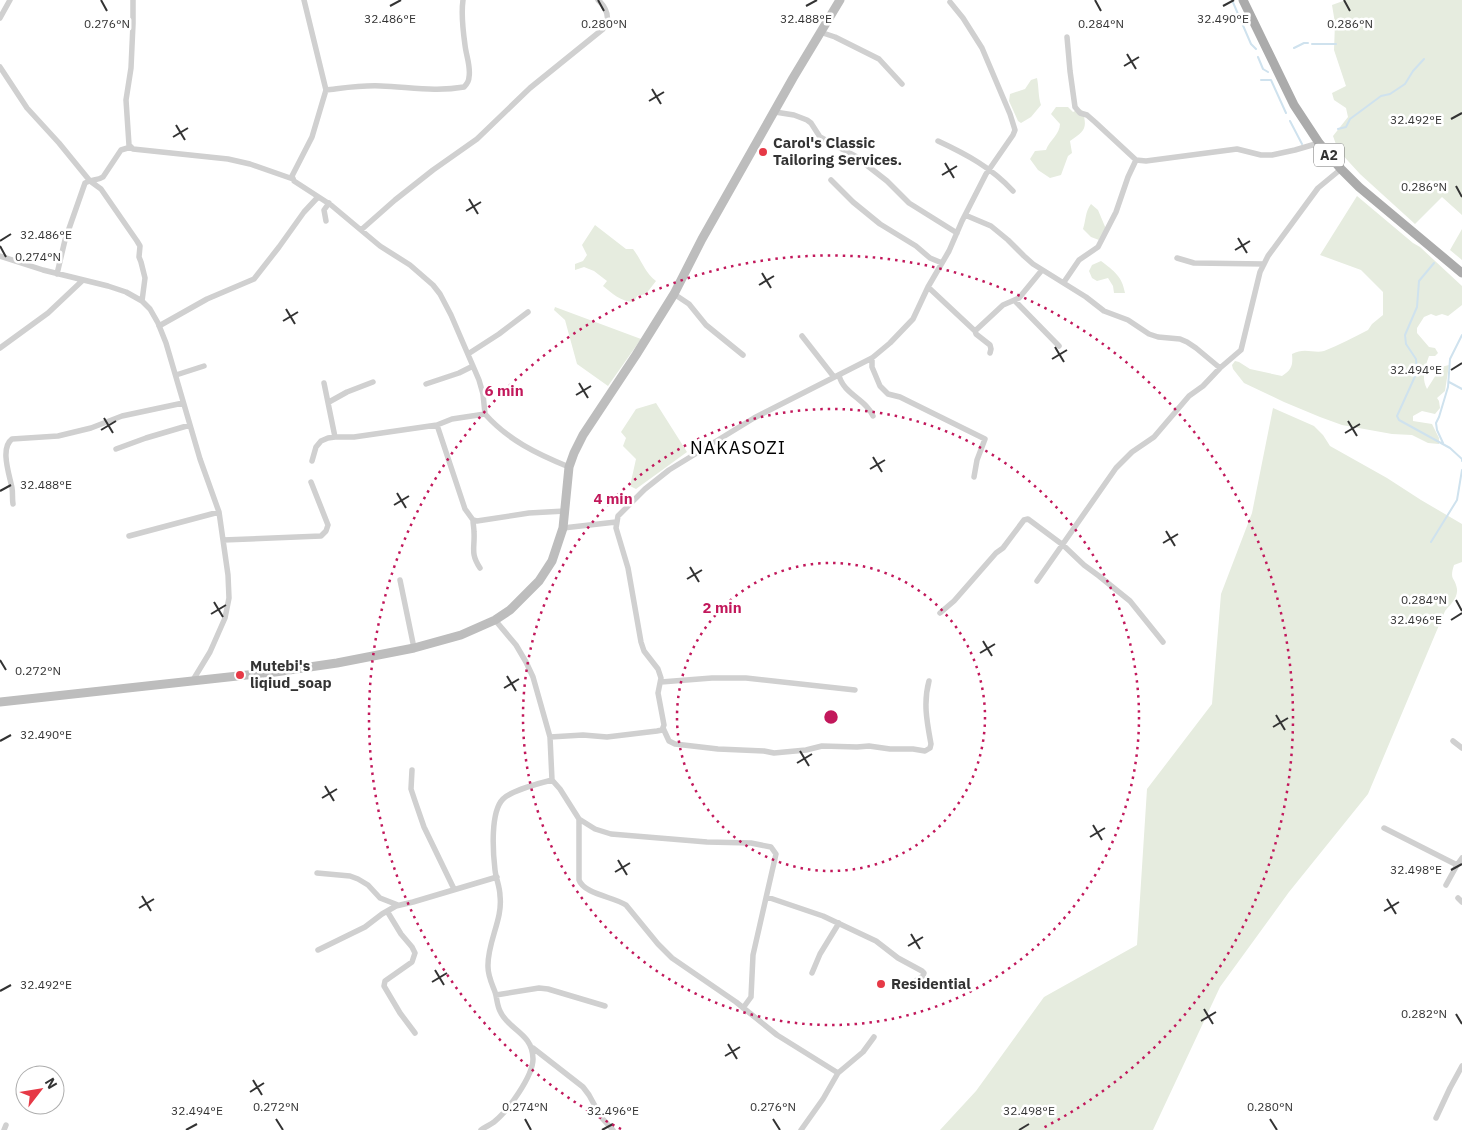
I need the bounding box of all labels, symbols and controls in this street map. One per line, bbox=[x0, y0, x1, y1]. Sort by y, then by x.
text: 32.486°E bbox=[364, 11, 416, 26]
text: 32.488°E bbox=[780, 11, 832, 26]
text: 32.490°E bbox=[1197, 11, 1249, 26]
text: 0.276°N bbox=[84, 16, 130, 31]
text: 0.280°N bbox=[581, 16, 627, 31]
text: 0.284°N bbox=[1078, 16, 1124, 31]
text: 0.286°N bbox=[1327, 16, 1373, 31]
text: 32.492°E bbox=[1390, 112, 1442, 127]
place label: Carol's Classic Tailoring Services. bbox=[773, 133, 902, 169]
road number: A2 bbox=[1314, 144, 1344, 166]
marker: Carol's Classic Tailoring Services. bbox=[757, 146, 769, 158]
text: 0.286°N bbox=[1401, 179, 1447, 194]
text: 32.486°E bbox=[20, 227, 72, 242]
text: 0.274°N bbox=[15, 249, 61, 264]
text: 32.494°E bbox=[1390, 362, 1442, 377]
text: 6 min bbox=[484, 381, 524, 400]
district label: NAKASOZI bbox=[690, 436, 786, 459]
text: 32.488°E bbox=[20, 477, 72, 492]
text: 4 min bbox=[593, 489, 633, 508]
text: 0.284°N bbox=[1401, 592, 1447, 607]
text: 2 min bbox=[702, 598, 742, 617]
text: 32.496°E bbox=[1390, 612, 1442, 627]
place label: Mutebi's liqiud_soap bbox=[250, 656, 332, 692]
text: 0.272°N bbox=[15, 663, 61, 678]
marker: Mutebi's liqiud_soap bbox=[234, 669, 246, 681]
centre of rings bbox=[822, 708, 840, 726]
text: 32.490°E bbox=[20, 727, 72, 742]
text: 32.498°E bbox=[1390, 862, 1442, 877]
place label: Residential bbox=[891, 974, 971, 993]
text: 32.492°E bbox=[20, 977, 72, 992]
marker: Residential bbox=[875, 978, 887, 990]
text: 0.282°N bbox=[1401, 1006, 1447, 1021]
north arrow bbox=[15, 1065, 65, 1115]
text: N bbox=[41, 1074, 61, 1092]
text: 0.272°N bbox=[253, 1099, 299, 1114]
text: 0.274°N bbox=[502, 1099, 548, 1114]
text: 0.276°N bbox=[750, 1099, 796, 1114]
text: 0.280°N bbox=[1247, 1099, 1293, 1114]
text: 32.494°E bbox=[171, 1103, 223, 1118]
text: 32.496°E bbox=[587, 1103, 639, 1118]
text: 32.498°E bbox=[1003, 1103, 1055, 1118]

